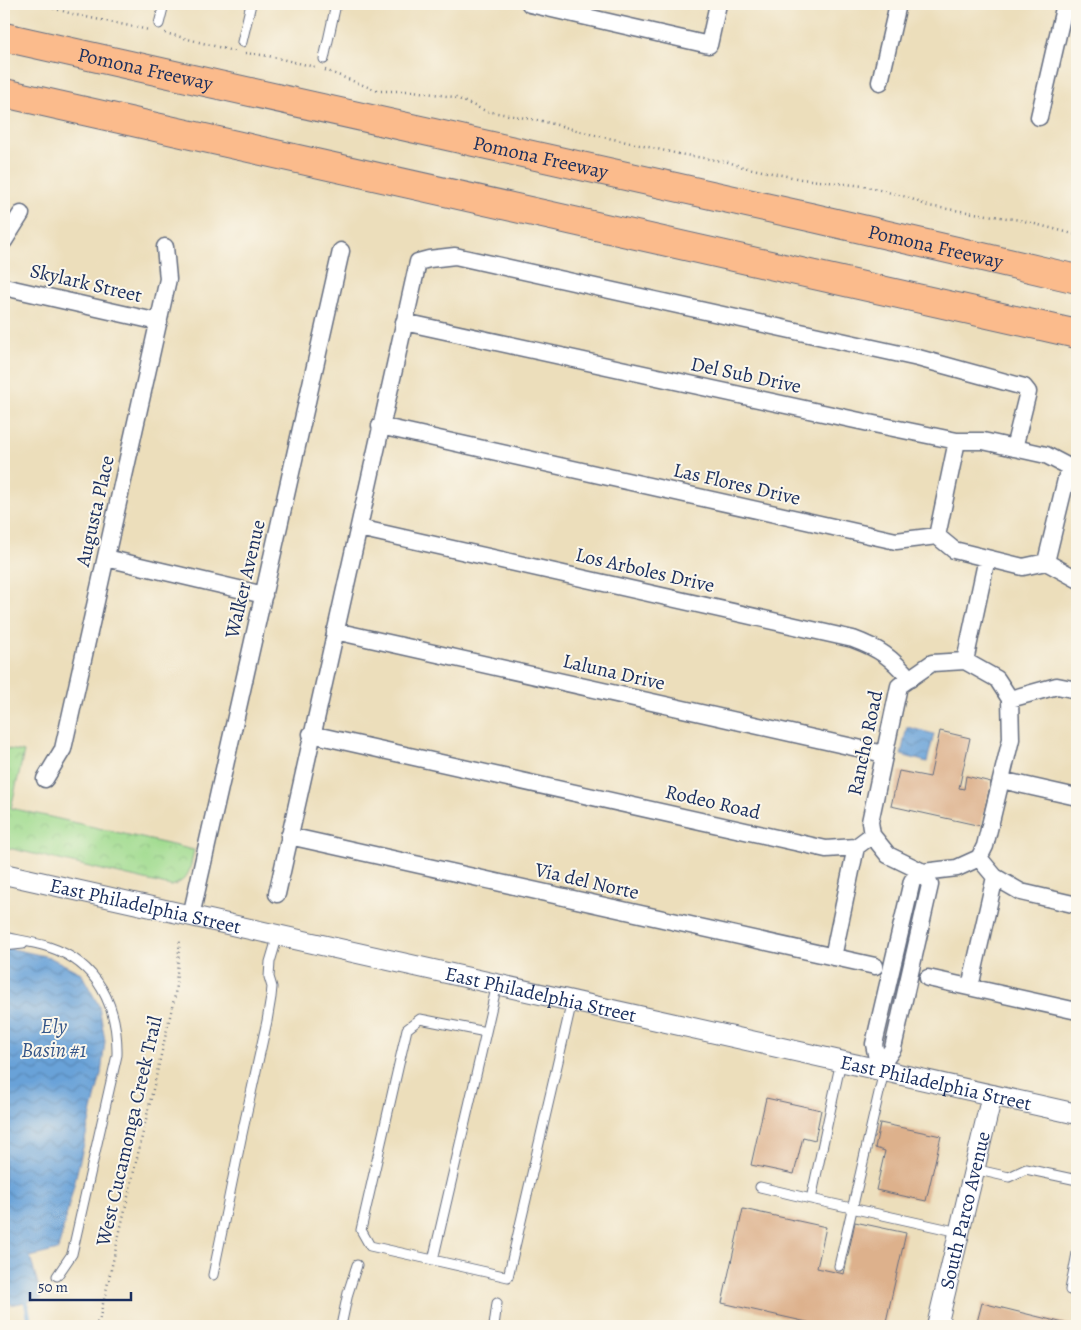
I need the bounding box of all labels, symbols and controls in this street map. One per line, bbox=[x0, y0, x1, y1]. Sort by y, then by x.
street label: Pomona Freeway bbox=[75, 40, 217, 97]
street label: Pomona Freeway bbox=[471, 129, 612, 185]
street label: Pomona Freeway bbox=[866, 218, 1007, 275]
street label: Skylark Street bbox=[27, 257, 145, 309]
street label: Del Sub Drive bbox=[688, 350, 804, 400]
street label: Augusta Place bbox=[69, 453, 121, 570]
street label: Las Flores Drive bbox=[671, 456, 803, 512]
street label: Walker Avenue bbox=[218, 517, 272, 642]
street label: Los Arboles Drive bbox=[573, 541, 717, 599]
street label: Laluna Drive bbox=[560, 647, 668, 697]
street label: Rancho Road bbox=[841, 688, 889, 798]
street label: Rodeo Road bbox=[663, 778, 763, 826]
street label: Via del Norte bbox=[531, 856, 642, 906]
street label: East Philadelphia Street bbox=[47, 871, 244, 940]
street label: East Philadelphia Street bbox=[443, 960, 639, 1029]
water label: Ely Basin #1 bbox=[21, 1012, 87, 1064]
street label: West Cucamonga Creek Trail bbox=[89, 1013, 169, 1250]
street label: East Philadelphia Street bbox=[838, 1048, 1034, 1117]
street label: South Parco Avenue bbox=[933, 1129, 996, 1292]
scale bar bbox=[30, 1270, 131, 1302]
text: 50 m bbox=[38, 1277, 68, 1297]

